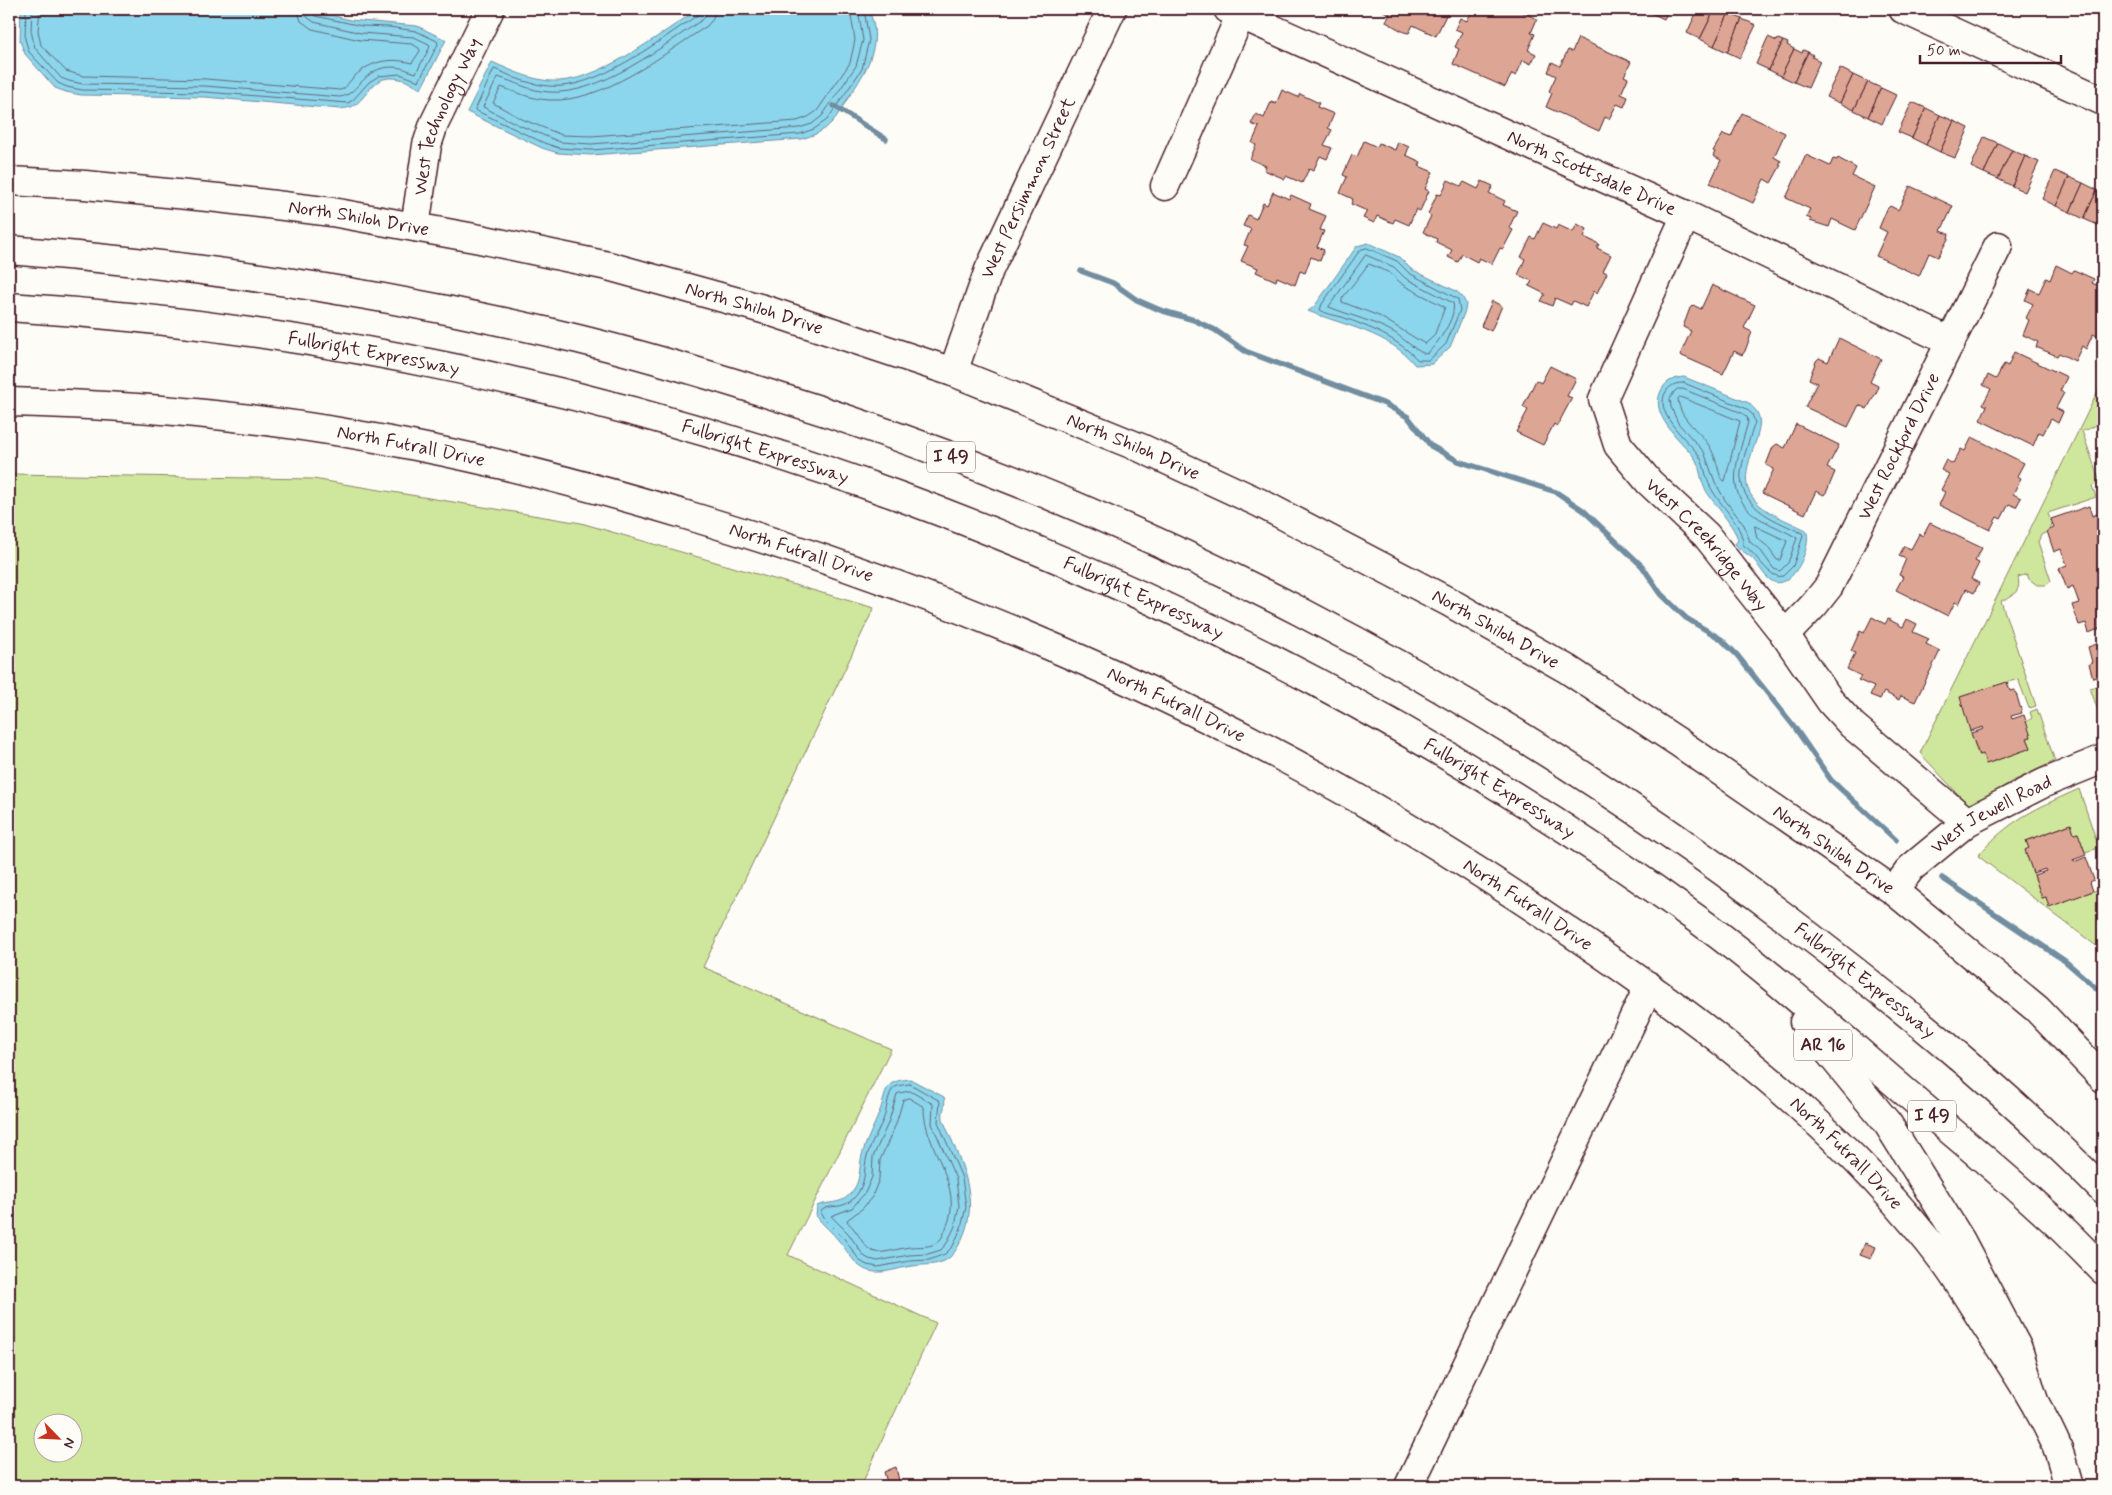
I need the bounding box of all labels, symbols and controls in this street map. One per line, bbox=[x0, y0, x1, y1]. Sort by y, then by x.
scale bar bbox=[1920, 32, 2061, 64]
street label: West Technology Way bbox=[407, 33, 487, 197]
text: 50 m bbox=[1927, 41, 1961, 61]
street label: West Persimmon Street bbox=[974, 93, 1081, 283]
street label: North Scottsdale Drive bbox=[1503, 124, 1680, 222]
street label: North Shiloh Drive bbox=[287, 194, 431, 242]
street label: North Shiloh Drive bbox=[683, 276, 826, 341]
street label: Fulbright Expressway bbox=[286, 325, 462, 381]
street label: West Rockford Drive bbox=[1851, 368, 1946, 524]
street label: North Shiloh Drive bbox=[1063, 407, 1204, 486]
street label: Fulbright Expressway bbox=[679, 413, 852, 490]
street label: North Futrall Drive bbox=[335, 419, 488, 473]
road number: I 49 bbox=[927, 442, 975, 472]
street label: West Creekridge Way bbox=[1640, 472, 1774, 616]
street label: North Futrall Drive bbox=[726, 516, 877, 588]
street label: Fulbright Expressway bbox=[1060, 550, 1228, 645]
street label: North Shiloh Drive bbox=[1428, 583, 1564, 675]
street label: North Futrall Drive bbox=[1103, 660, 1250, 748]
street label: Fulbright Expressway bbox=[1419, 732, 1580, 844]
street label: West Jewell Road bbox=[1925, 769, 2055, 859]
street label: North Shiloh Drive bbox=[1768, 799, 1900, 900]
street label: North Futrall Drive bbox=[1458, 852, 1598, 956]
street label: Fulbright Expressway bbox=[1789, 917, 1941, 1044]
road number: AR 16 bbox=[1794, 1030, 1852, 1060]
street label: North Futrall Drive bbox=[1785, 1091, 1909, 1215]
road number: I 49 bbox=[1908, 1100, 1956, 1132]
north arrow bbox=[32, 1412, 82, 1462]
text: N bbox=[59, 1435, 79, 1451]

